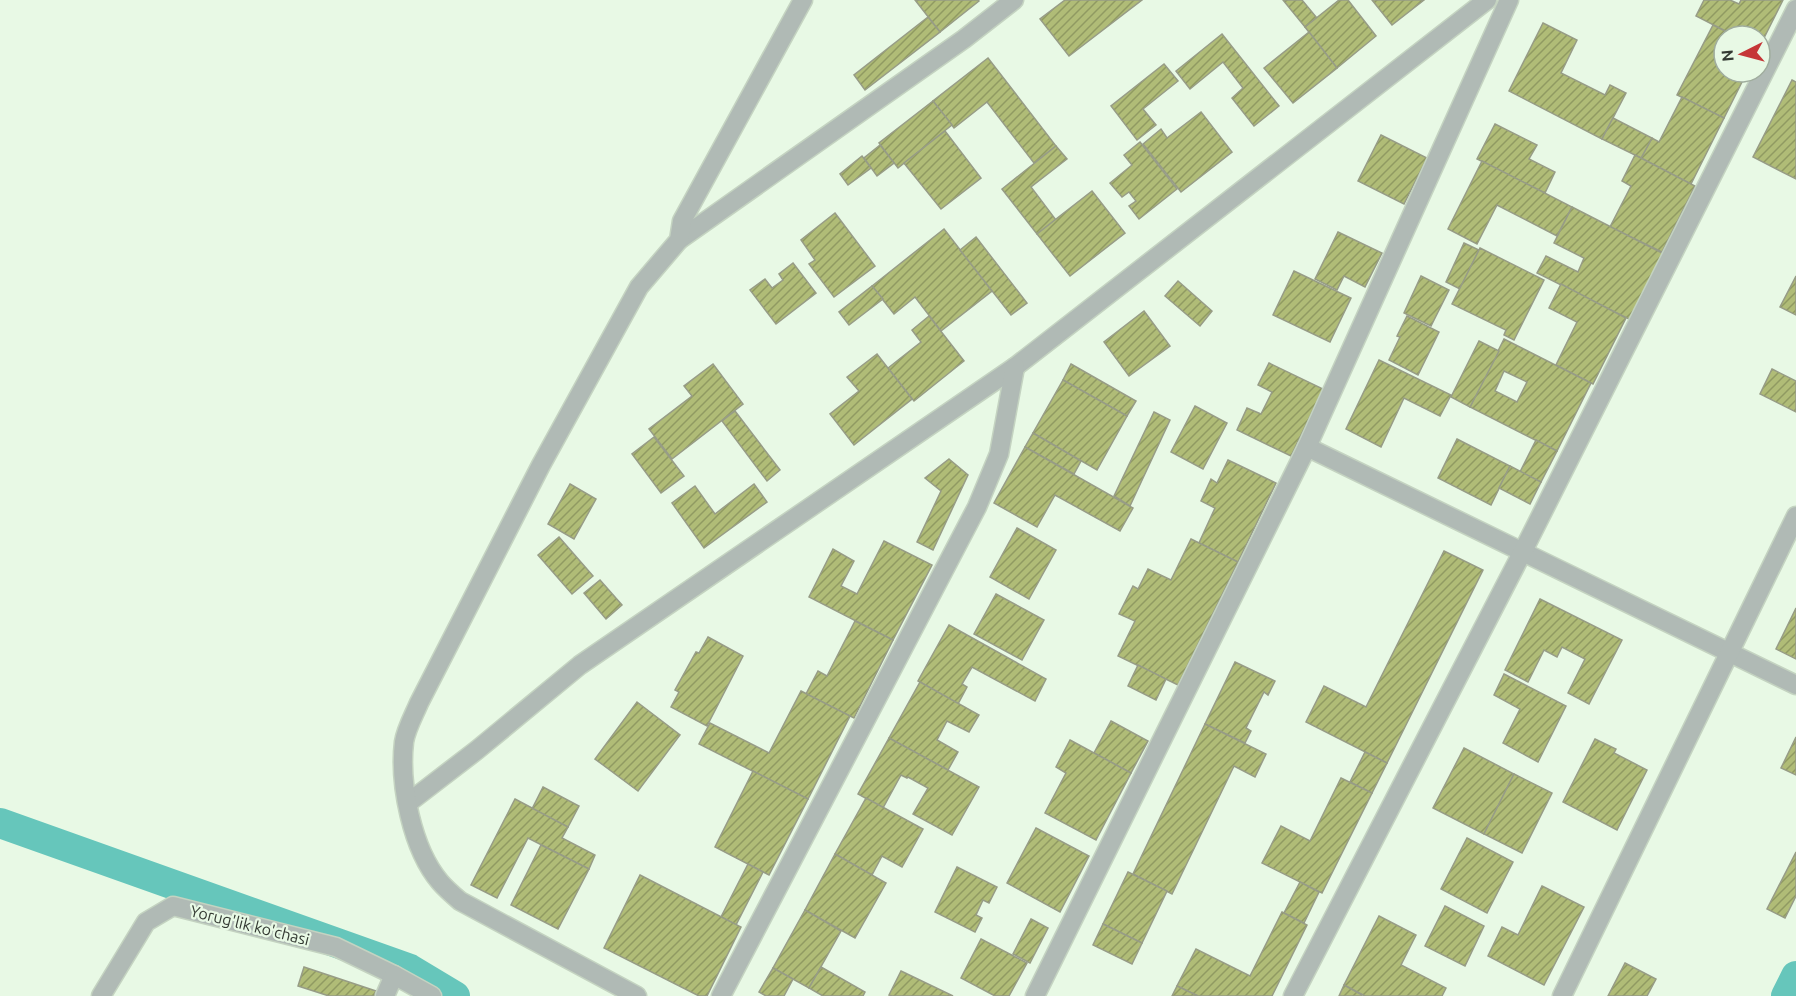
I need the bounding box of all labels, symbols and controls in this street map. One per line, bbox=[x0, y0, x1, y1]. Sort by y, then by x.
north arrow bbox=[1712, 24, 1772, 84]
text: N bbox=[1718, 49, 1737, 62]
street label: Yorug'lik ko'chasi bbox=[188, 901, 312, 949]

